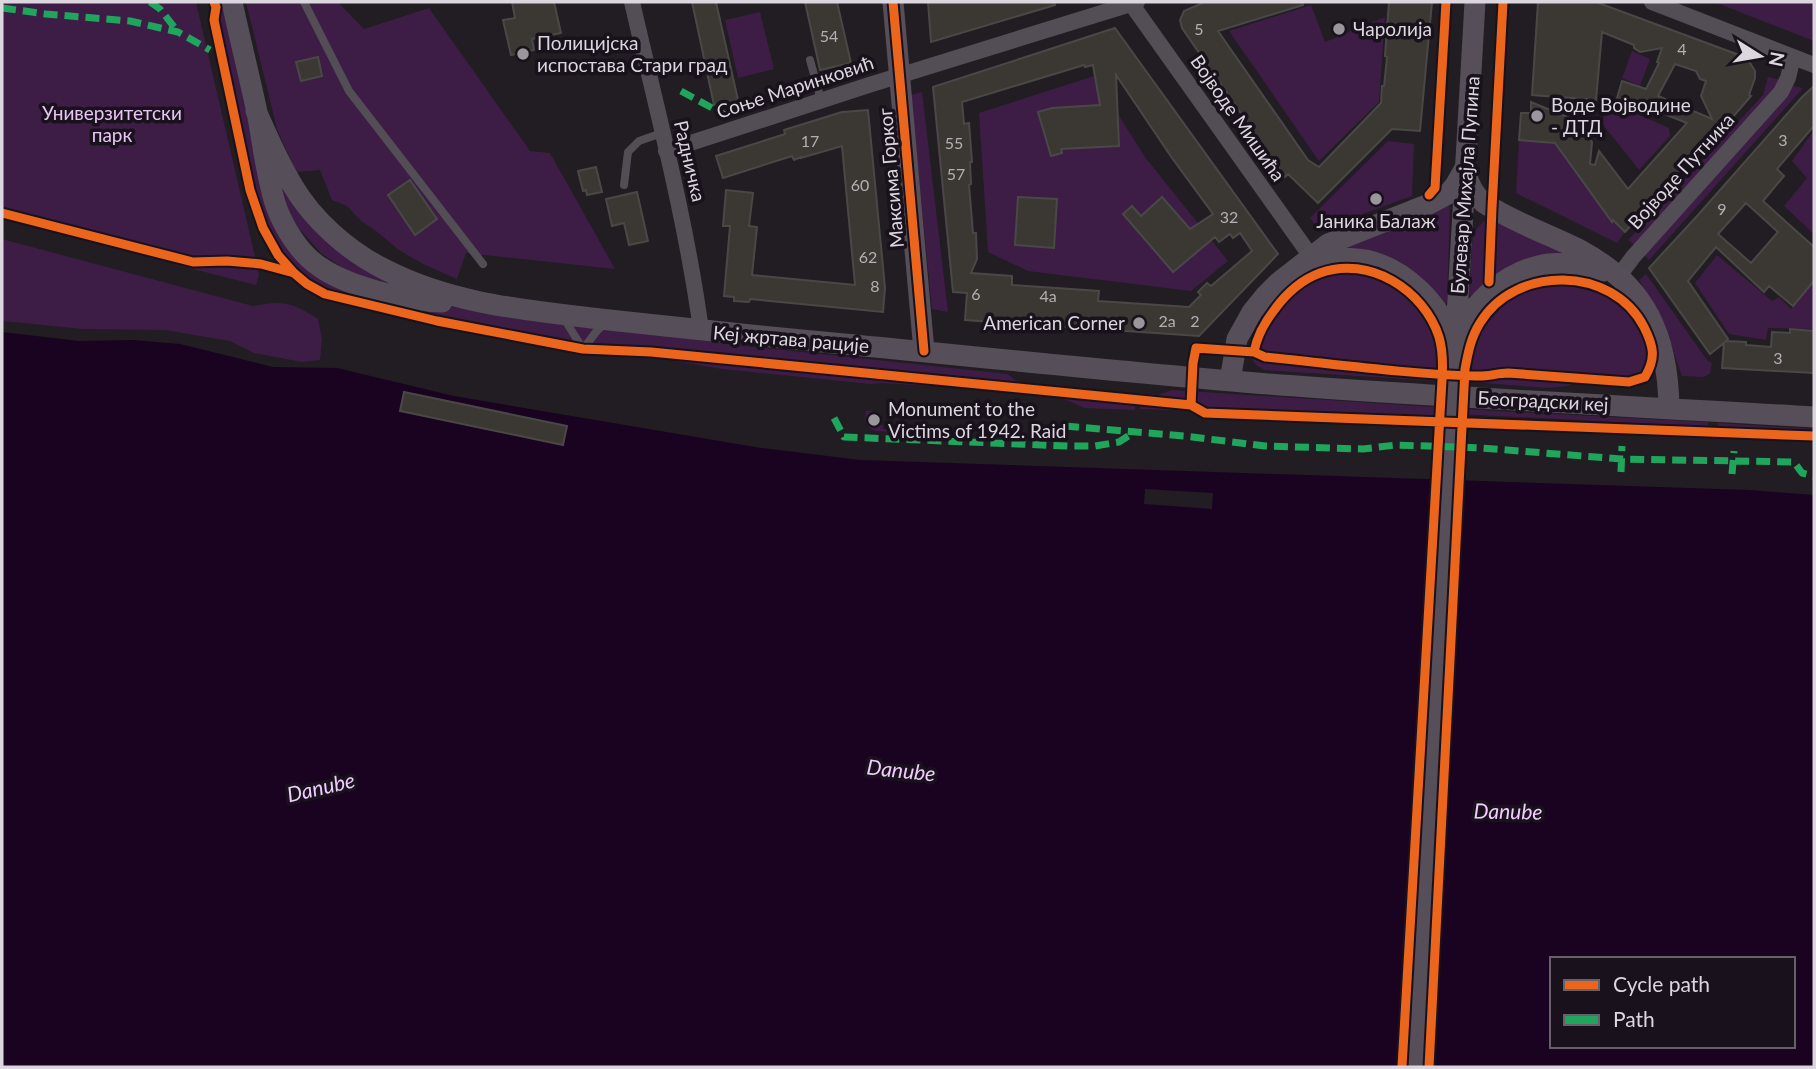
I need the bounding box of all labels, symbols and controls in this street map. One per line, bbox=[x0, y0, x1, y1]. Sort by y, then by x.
place label: Чаролија bbox=[1353, 17, 1432, 40]
house number: 5 bbox=[1194, 19, 1204, 38]
marker: Чаролија bbox=[1331, 21, 1347, 37]
north arrow bbox=[1725, 21, 1795, 91]
house number: 54 bbox=[820, 26, 838, 45]
place label: Полицијска испостава Стари град bbox=[537, 31, 728, 76]
house number: 4 bbox=[1677, 39, 1687, 58]
marker: Полицијска испостава Стари град bbox=[515, 46, 531, 62]
street label: Соње Маринковић bbox=[713, 50, 876, 123]
street label: Војводе Мишића bbox=[1186, 50, 1291, 185]
text: N bbox=[1764, 50, 1790, 69]
street label: Булевар Михајла Пупина bbox=[1445, 75, 1484, 295]
place label: Воде Војводине - ДТД bbox=[1551, 93, 1691, 138]
park label: Универзитетски парк bbox=[42, 101, 182, 146]
street label: Максима Горког bbox=[873, 107, 908, 249]
marker: Воде Војводине - ДТД bbox=[1529, 108, 1545, 124]
street label: Војводе Путника bbox=[1623, 108, 1739, 233]
street label: Радничка bbox=[670, 118, 711, 204]
house number: 3 bbox=[1778, 130, 1788, 149]
house number: 17 bbox=[801, 131, 819, 150]
house number: 55 bbox=[945, 133, 963, 152]
house number: 57 bbox=[947, 164, 965, 183]
house number: 60 bbox=[851, 175, 869, 194]
marker: Јаника Балаж bbox=[1368, 191, 1384, 207]
house number: 9 bbox=[1717, 199, 1727, 218]
house number: 32 bbox=[1220, 207, 1238, 226]
place label: Јаника Балаж bbox=[1316, 209, 1436, 232]
house number: 62 bbox=[859, 247, 877, 266]
house number: 8 bbox=[870, 276, 880, 295]
house number: 6 bbox=[971, 284, 981, 303]
house number: 4a bbox=[1039, 286, 1057, 305]
place label: American Corner bbox=[983, 311, 1125, 334]
house number: 2a bbox=[1158, 311, 1176, 330]
house number: 2 bbox=[1190, 311, 1200, 330]
marker: American Corner bbox=[1131, 315, 1147, 331]
street label: Кеј жртава рације bbox=[712, 320, 870, 357]
house number: 3 bbox=[1773, 348, 1783, 367]
street label: Београдски кеј bbox=[1477, 386, 1609, 415]
place label: Monument to the Victims of 1942. Raid bbox=[888, 397, 1067, 442]
marker: Monument to the Victims of 1942. Raid bbox=[866, 412, 882, 428]
water label: Danube bbox=[866, 753, 937, 786]
water label: Danube bbox=[284, 767, 357, 806]
water label: Danube bbox=[1473, 797, 1543, 824]
legend bbox=[1550, 957, 1795, 1048]
text: Cycle path bbox=[1613, 971, 1710, 996]
text: Path bbox=[1613, 1006, 1655, 1031]

